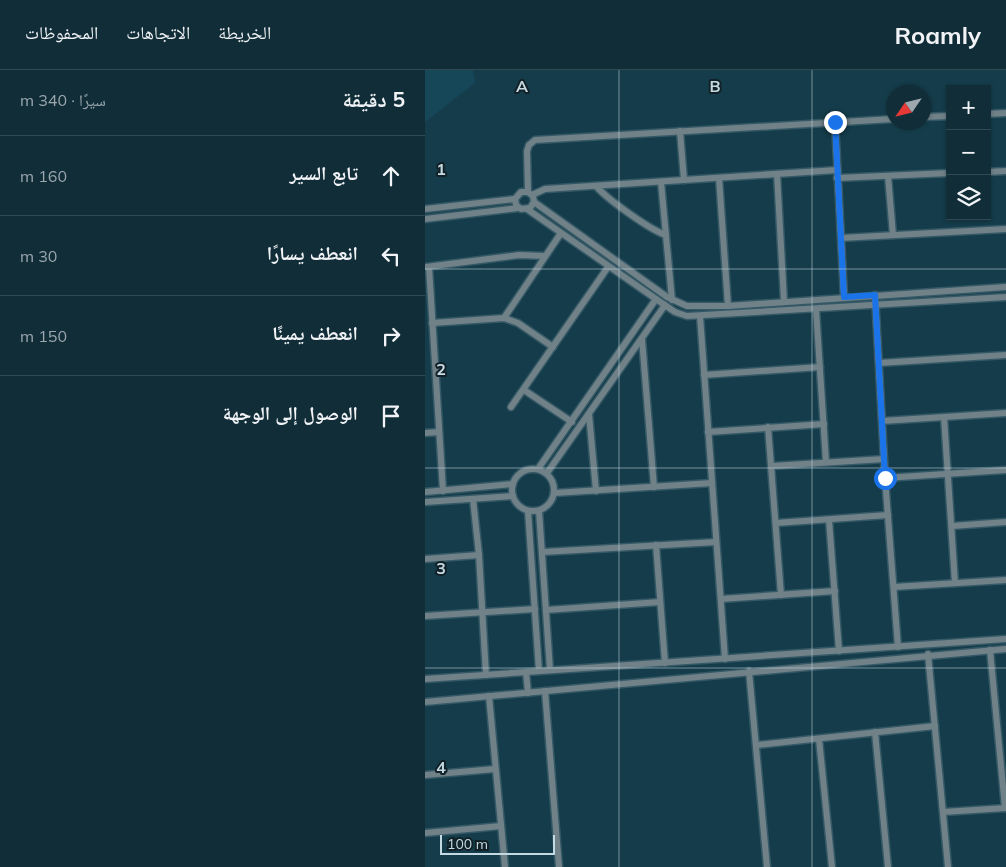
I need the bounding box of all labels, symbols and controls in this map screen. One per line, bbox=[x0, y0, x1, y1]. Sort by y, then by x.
text: Roamly bbox=[895, 20, 981, 50]
text: المحفوظات bbox=[25, 21, 98, 44]
text: الاتجاهات bbox=[126, 21, 190, 44]
text: الخريطة bbox=[218, 21, 271, 44]
text: A bbox=[516, 76, 528, 96]
text: B bbox=[709, 76, 721, 96]
north arrow bbox=[886, 85, 931, 130]
map controls bbox=[946, 85, 991, 220]
button: + bbox=[946, 85, 991, 130]
text: 5 دقيقة bbox=[343, 86, 405, 112]
text: سيرًا · 340 m bbox=[20, 90, 106, 110]
route end bbox=[824, 111, 847, 134]
button: − bbox=[946, 130, 991, 175]
text: 1 bbox=[436, 159, 446, 179]
text: تابع السير bbox=[289, 161, 358, 185]
icon: ahead bbox=[377, 162, 405, 190]
text: 160 m bbox=[20, 166, 67, 186]
button: layers bbox=[946, 175, 991, 220]
text: انعطف يسارًا bbox=[267, 241, 358, 265]
icon: left bbox=[377, 242, 405, 270]
text: 30 m bbox=[20, 246, 57, 266]
text: انعطف يمينًا bbox=[272, 321, 358, 345]
icon: right bbox=[377, 322, 405, 350]
text: 150 m bbox=[20, 326, 67, 346]
text: 2 bbox=[436, 359, 446, 379]
text: الوصول إلى الوجهة bbox=[223, 401, 358, 425]
icon: arrive bbox=[377, 402, 405, 430]
route start bbox=[874, 467, 897, 490]
text: 3 bbox=[436, 558, 446, 578]
text: 4 bbox=[436, 757, 446, 777]
scale bar bbox=[440, 832, 555, 855]
text: 100 m bbox=[447, 835, 488, 853]

